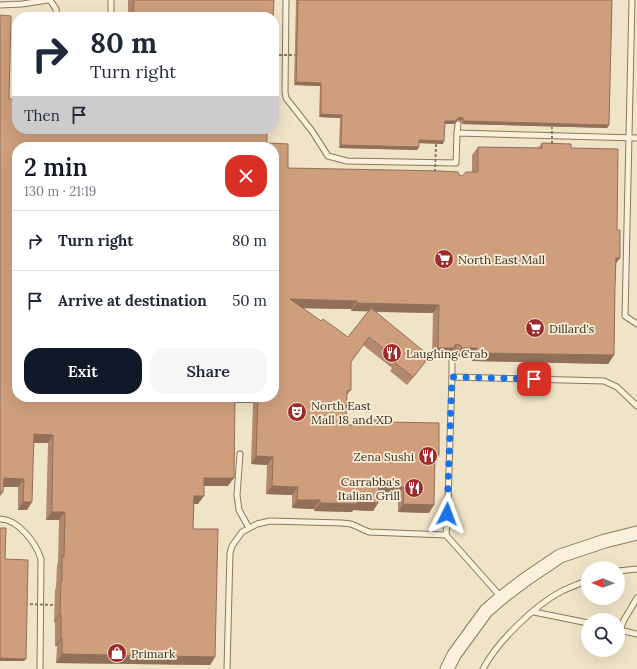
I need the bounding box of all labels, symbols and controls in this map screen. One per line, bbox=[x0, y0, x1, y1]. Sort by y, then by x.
text: 80 m bbox=[90, 25, 157, 61]
icon: right bbox=[24, 28, 76, 80]
text: Turn right bbox=[90, 60, 176, 83]
icon: arrive bbox=[68, 104, 90, 126]
text: Then bbox=[24, 106, 60, 125]
text: 2 min bbox=[24, 152, 88, 183]
button: close bbox=[225, 155, 267, 197]
text: 130 m · 21:19 bbox=[24, 183, 96, 200]
icon: right bbox=[24, 230, 46, 252]
text: Turn right bbox=[58, 231, 134, 250]
text: 80 m bbox=[232, 231, 267, 250]
supermarket icon: North East Mall bbox=[433, 248, 455, 270]
place label: North East Mall bbox=[458, 252, 545, 267]
icon: arrive bbox=[24, 290, 46, 312]
text: Arrive at destination bbox=[58, 291, 207, 310]
text: 50 m bbox=[232, 291, 267, 310]
supermarket icon: Dillard's bbox=[524, 317, 546, 339]
place label: Dillard's bbox=[549, 321, 595, 336]
restaurant icon: Laughing Crab bbox=[381, 342, 403, 364]
place label: Laughing Crab bbox=[406, 346, 488, 361]
button: Exit bbox=[24, 348, 142, 394]
button: Share bbox=[150, 348, 267, 394]
pin bbox=[517, 362, 551, 396]
icon: arrive bbox=[523, 368, 545, 390]
place label: North East Mall 18 and XD bbox=[311, 398, 393, 427]
theatre icon: North East Mall 18 and XD bbox=[286, 401, 308, 423]
restaurant icon: Zena Sushi bbox=[417, 445, 439, 467]
place label: Zena Sushi bbox=[354, 449, 414, 464]
place label: Carrabba's Italian Grill bbox=[338, 474, 400, 503]
restaurant icon: Carrabba's Italian Grill bbox=[403, 477, 425, 499]
position arrow bbox=[426, 493, 468, 535]
north arrow bbox=[581, 561, 625, 605]
map controls bbox=[581, 561, 625, 657]
button: search bbox=[581, 613, 625, 657]
shop icon: Primark bbox=[106, 642, 128, 664]
place label: Primark bbox=[131, 646, 176, 661]

